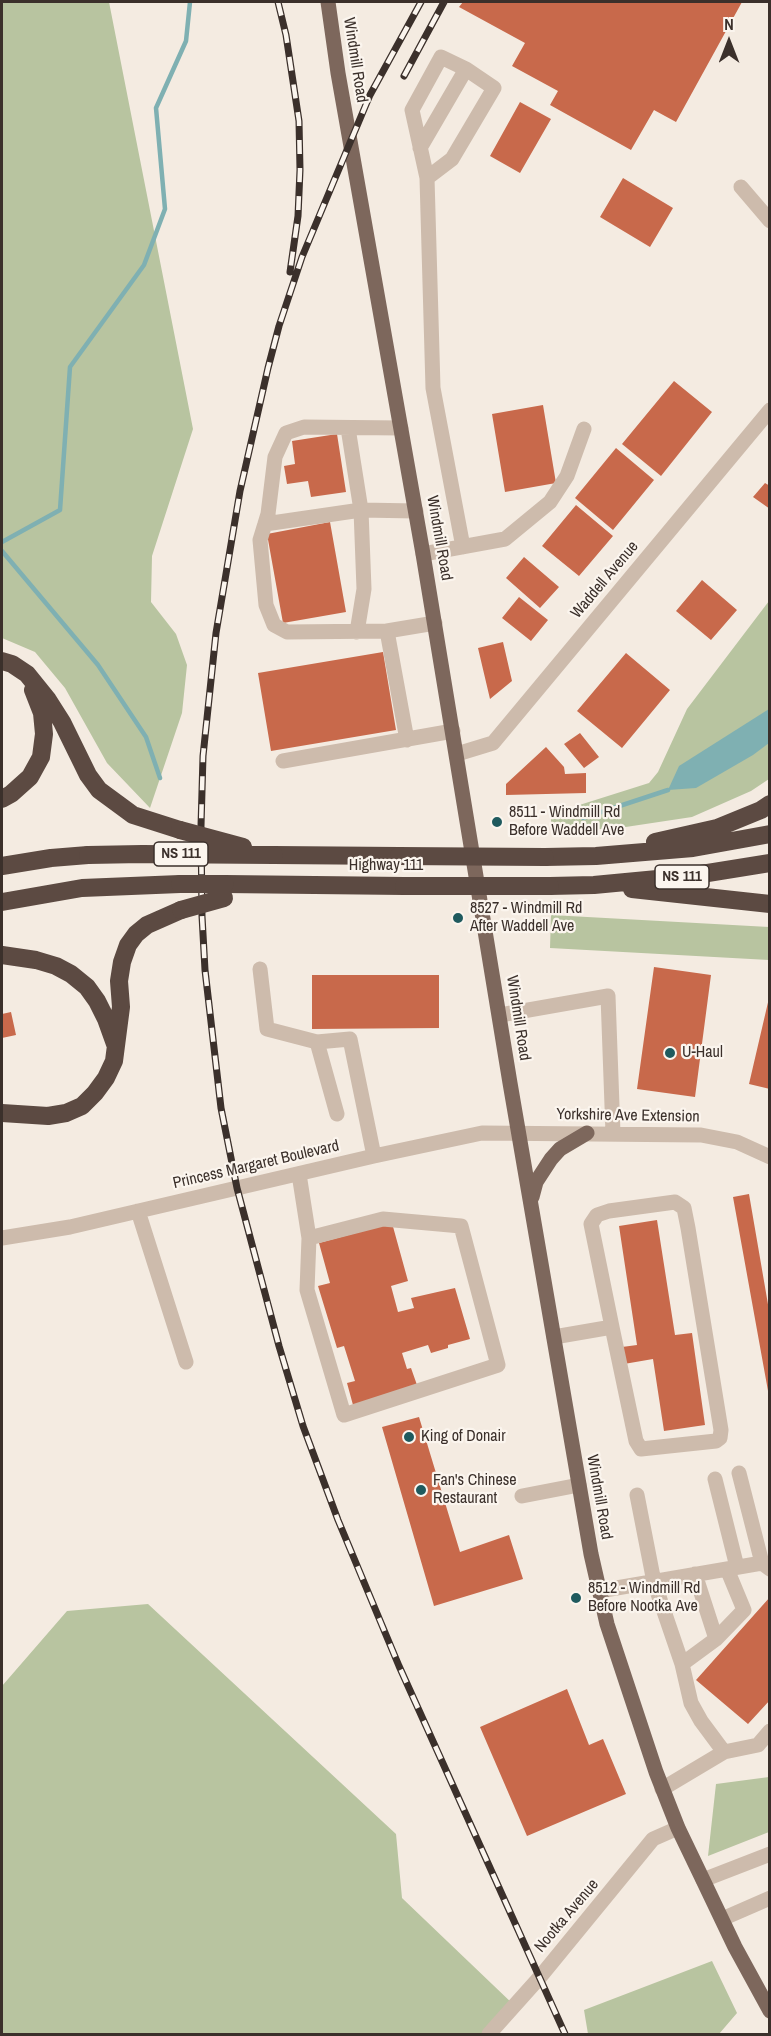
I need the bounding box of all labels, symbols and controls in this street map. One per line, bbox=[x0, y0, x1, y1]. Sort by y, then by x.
north arrow bbox=[699, 12, 759, 72]
text: N bbox=[724, 13, 734, 35]
street label: Windmill Road bbox=[339, 16, 371, 104]
street label: Windmill Road bbox=[422, 494, 456, 582]
street label: Waddell Avenue bbox=[567, 538, 643, 622]
place label: 8511 - Windmill Rd Before Waddell Ave bbox=[509, 803, 624, 841]
marker: 8511 - Windmill Rd Before Waddell Ave bbox=[490, 815, 504, 829]
road number: NS 111 bbox=[154, 842, 208, 866]
street label: Highway 111 bbox=[349, 856, 423, 876]
road number: NS 111 bbox=[655, 865, 709, 889]
place label: 8527 - Windmill Rd After Waddell Ave bbox=[470, 899, 582, 937]
marker: 8527 - Windmill Rd After Waddell Ave bbox=[451, 911, 465, 925]
street label: Windmill Road bbox=[502, 974, 534, 1062]
place label: U-Haul bbox=[682, 1043, 723, 1063]
marker: U-Haul bbox=[663, 1046, 677, 1060]
street label: Yorkshire Ave Extension bbox=[556, 1105, 700, 1127]
street label: Princess Margaret Boulevard bbox=[171, 1137, 341, 1193]
place label: King of Donair bbox=[421, 1427, 506, 1447]
marker: King of Donair bbox=[402, 1430, 416, 1444]
street label: Windmill Road bbox=[582, 1453, 616, 1541]
place label: Fan's Chinese Restaurant bbox=[433, 1471, 517, 1509]
marker: Fan's Chinese Restaurant bbox=[414, 1483, 428, 1497]
place label: 8512 - Windmill Rd Before Nootka Ave bbox=[588, 1579, 700, 1617]
marker: 8512 - Windmill Rd Before Nootka Ave bbox=[569, 1591, 583, 1605]
street label: Nootka Avenue bbox=[531, 1876, 603, 1956]

